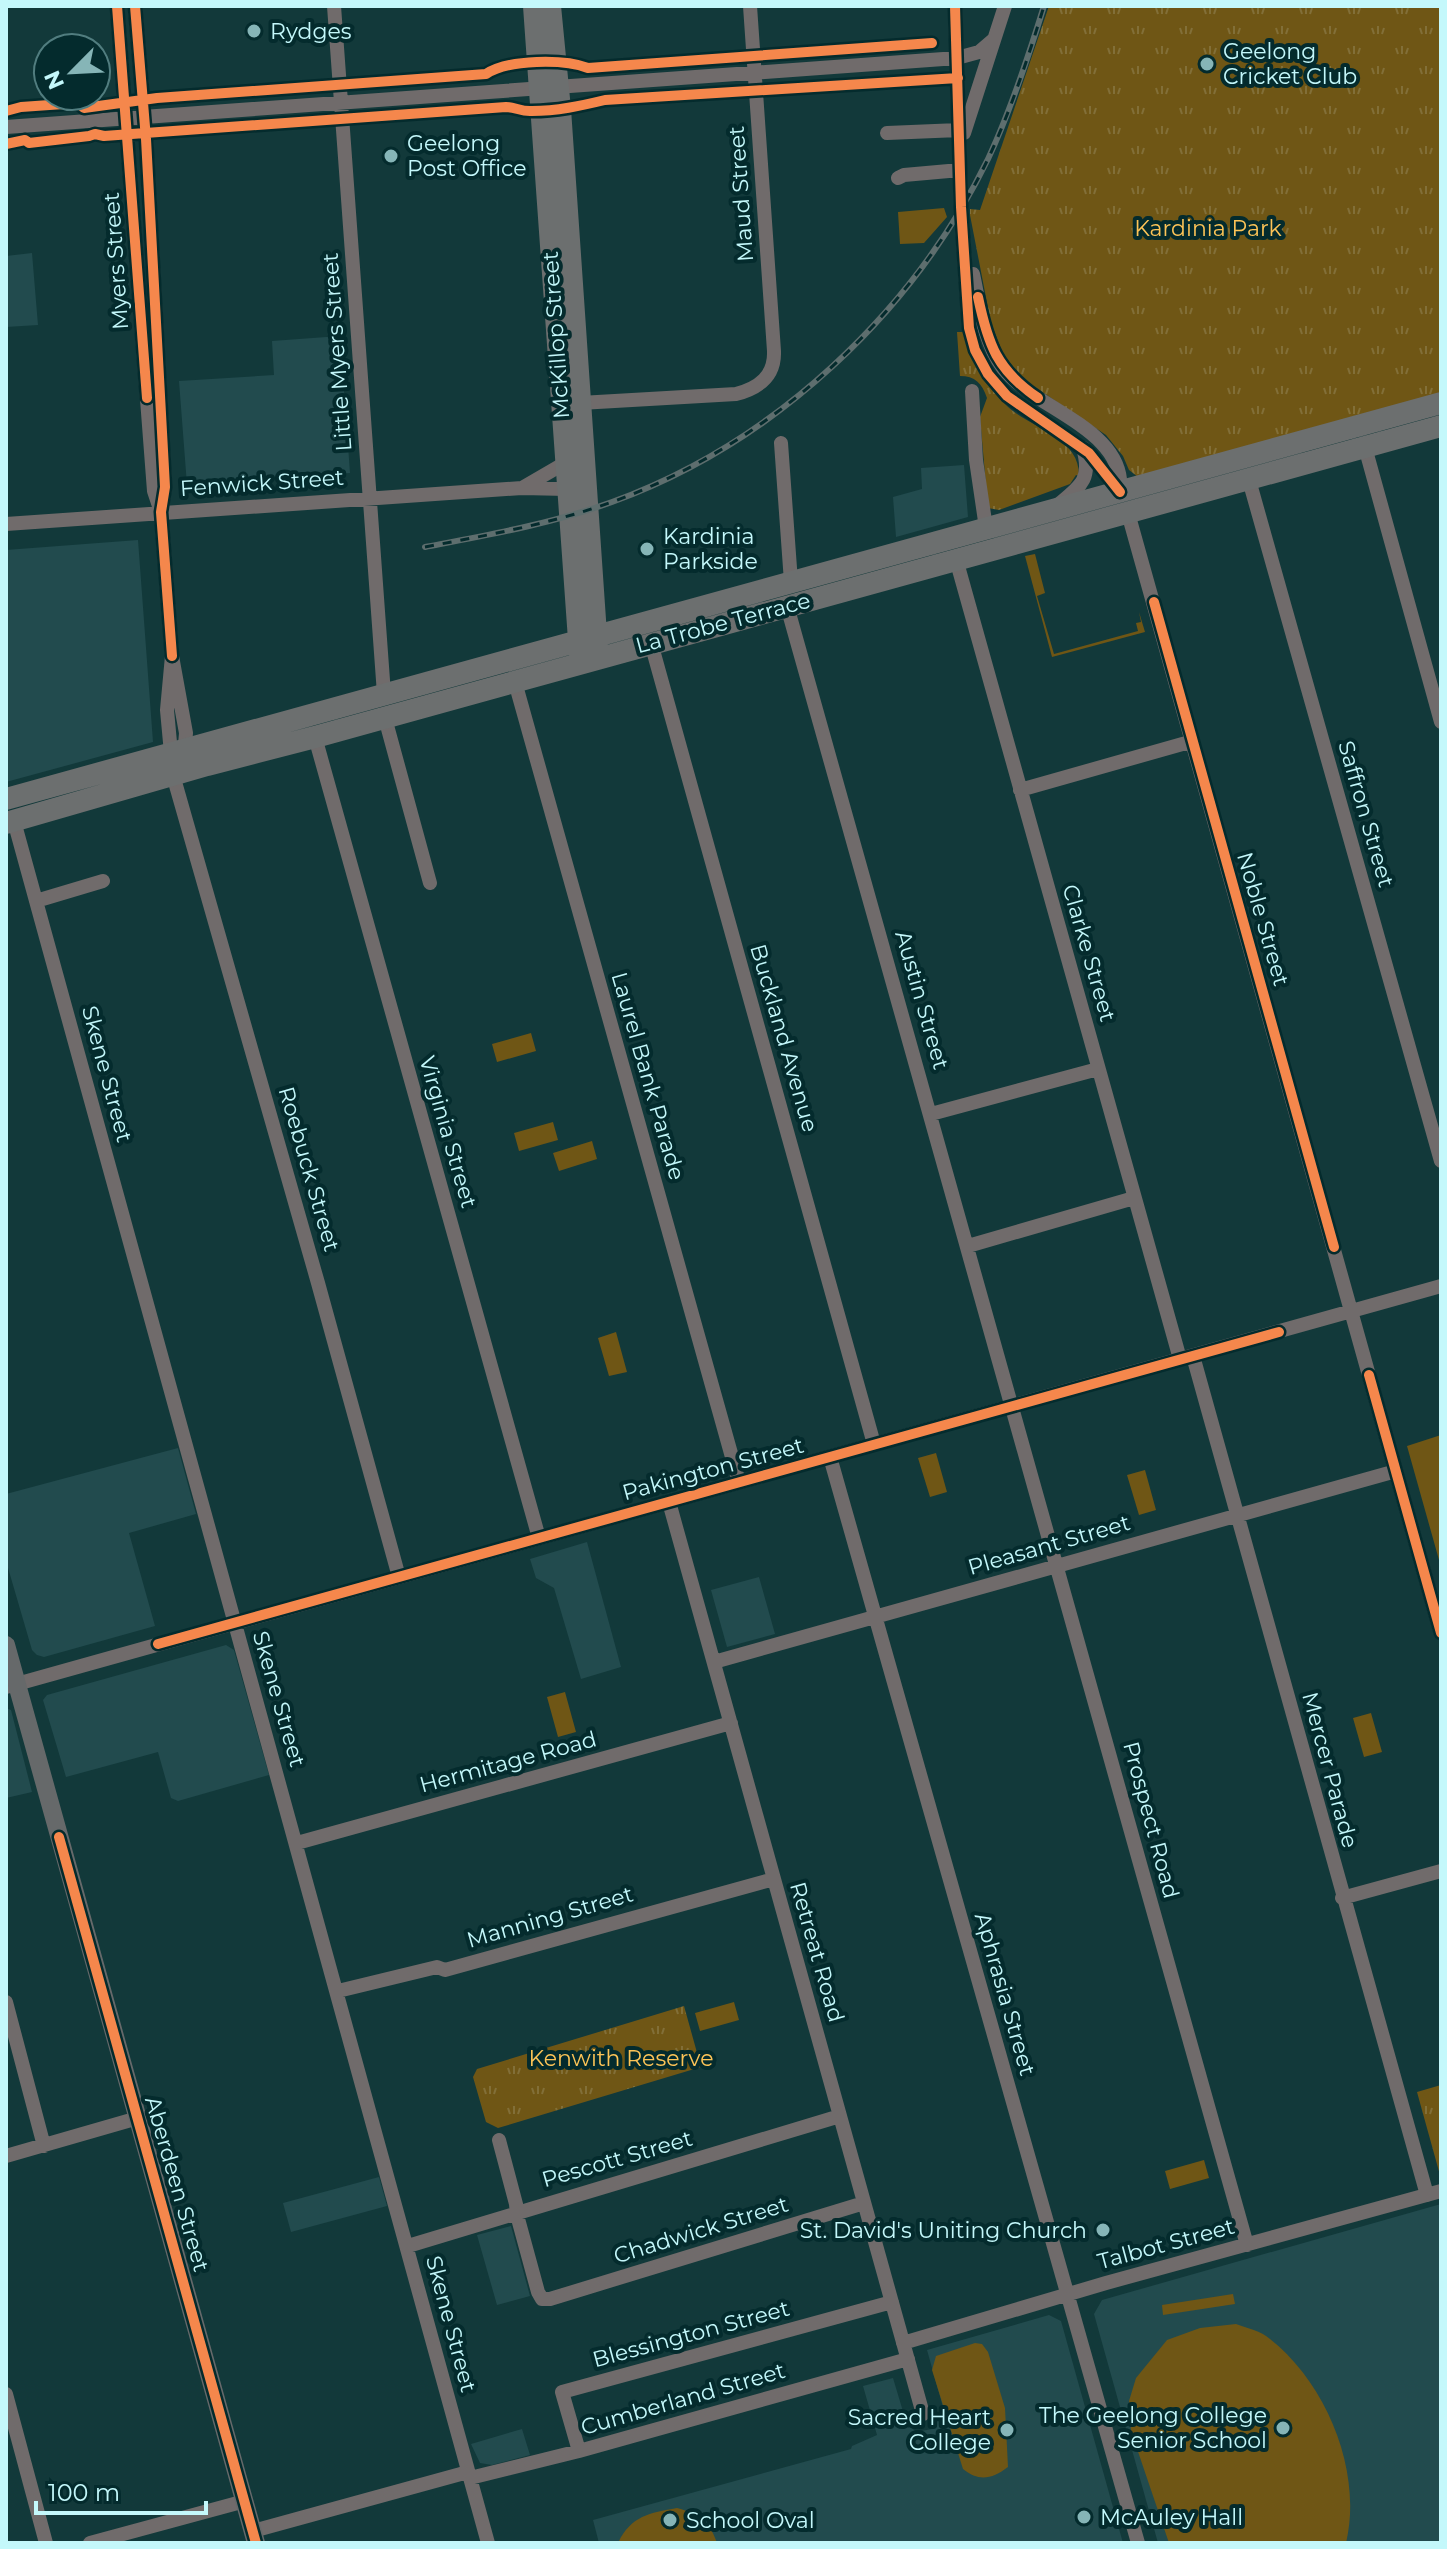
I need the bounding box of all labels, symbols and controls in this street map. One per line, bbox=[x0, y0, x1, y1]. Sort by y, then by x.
place label: Rydges bbox=[270, 18, 352, 45]
marker: Rydges bbox=[245, 22, 263, 40]
north arrow bbox=[32, 32, 112, 112]
place label: Geelong Cricket Club bbox=[1223, 38, 1357, 90]
marker: Geelong Cricket Club bbox=[1198, 55, 1216, 73]
text: N bbox=[38, 66, 70, 94]
street label: Maud Street bbox=[723, 125, 759, 263]
place label: Geelong Post Office bbox=[407, 130, 527, 182]
marker: Geelong Post Office bbox=[382, 147, 400, 165]
street label: Myers Street bbox=[98, 191, 134, 331]
park label: Kardinia Park bbox=[1134, 215, 1283, 242]
street label: McKillop Street bbox=[537, 250, 575, 420]
street label: Little Myers Street bbox=[317, 252, 357, 452]
street label: Fenwick Street bbox=[179, 464, 345, 502]
place label: Kardinia Parkside bbox=[663, 523, 758, 575]
marker: Kardinia Parkside bbox=[638, 540, 656, 558]
street label: La Trobe Terrace bbox=[633, 587, 813, 659]
street label: Saffron Street bbox=[1332, 738, 1400, 890]
street label: Noble Street bbox=[1231, 849, 1295, 989]
street label: Clarke Street bbox=[1057, 881, 1121, 1025]
street label: Austin Street bbox=[889, 928, 955, 1073]
street label: Buckland Avenue bbox=[744, 941, 824, 1135]
street label: Laurel Bank Parade bbox=[605, 969, 691, 1183]
street label: Skene Street bbox=[76, 1003, 138, 1145]
street label: Virginia Street bbox=[413, 1053, 483, 1211]
street label: Roebuck Street bbox=[273, 1083, 345, 1255]
street label: Pakington Street bbox=[619, 1432, 807, 1506]
street label: Pleasant Street bbox=[965, 1509, 1133, 1581]
street label: Skene Street bbox=[247, 1628, 311, 1770]
street label: Mercer Parade bbox=[1296, 1689, 1364, 1851]
street label: Hermitage Road bbox=[417, 1725, 599, 1799]
street label: Prospect Road bbox=[1117, 1739, 1185, 1901]
street label: Retreat Road bbox=[784, 1879, 850, 2025]
street label: Manning Street bbox=[464, 1880, 636, 1954]
street label: Aphrasia Street bbox=[969, 1909, 1041, 2079]
park label: Kenwith Reserve bbox=[529, 2045, 713, 2072]
street label: Aberdeen Street bbox=[139, 2093, 215, 2275]
street label: Pescott Street bbox=[539, 2125, 695, 2193]
street label: Chadwick Street bbox=[610, 2191, 792, 2269]
street label: Talbot Street bbox=[1094, 2213, 1238, 2275]
place label: St. David's Uniting Church bbox=[800, 2217, 1087, 2244]
marker: St. David's Uniting Church bbox=[1094, 2221, 1112, 2239]
street label: Skene Street bbox=[420, 2253, 482, 2395]
street label: Blessington Street bbox=[590, 2295, 792, 2373]
street label: Cumberland Street bbox=[578, 2357, 788, 2441]
place label: The Geelong College Senior School bbox=[1039, 2402, 1267, 2454]
place label: Sacred Heart College bbox=[848, 2404, 991, 2456]
marker: The Geelong College Senior School bbox=[1274, 2419, 1292, 2437]
marker: Sacred Heart College bbox=[998, 2421, 1016, 2439]
scale bar bbox=[36, 2465, 206, 2515]
text: 100 m bbox=[48, 2478, 120, 2507]
place label: McAuley Hall bbox=[1100, 2504, 1243, 2531]
place label: School Oval bbox=[686, 2507, 815, 2534]
marker: McAuley Hall bbox=[1075, 2508, 1093, 2526]
marker: School Oval bbox=[661, 2511, 679, 2529]

